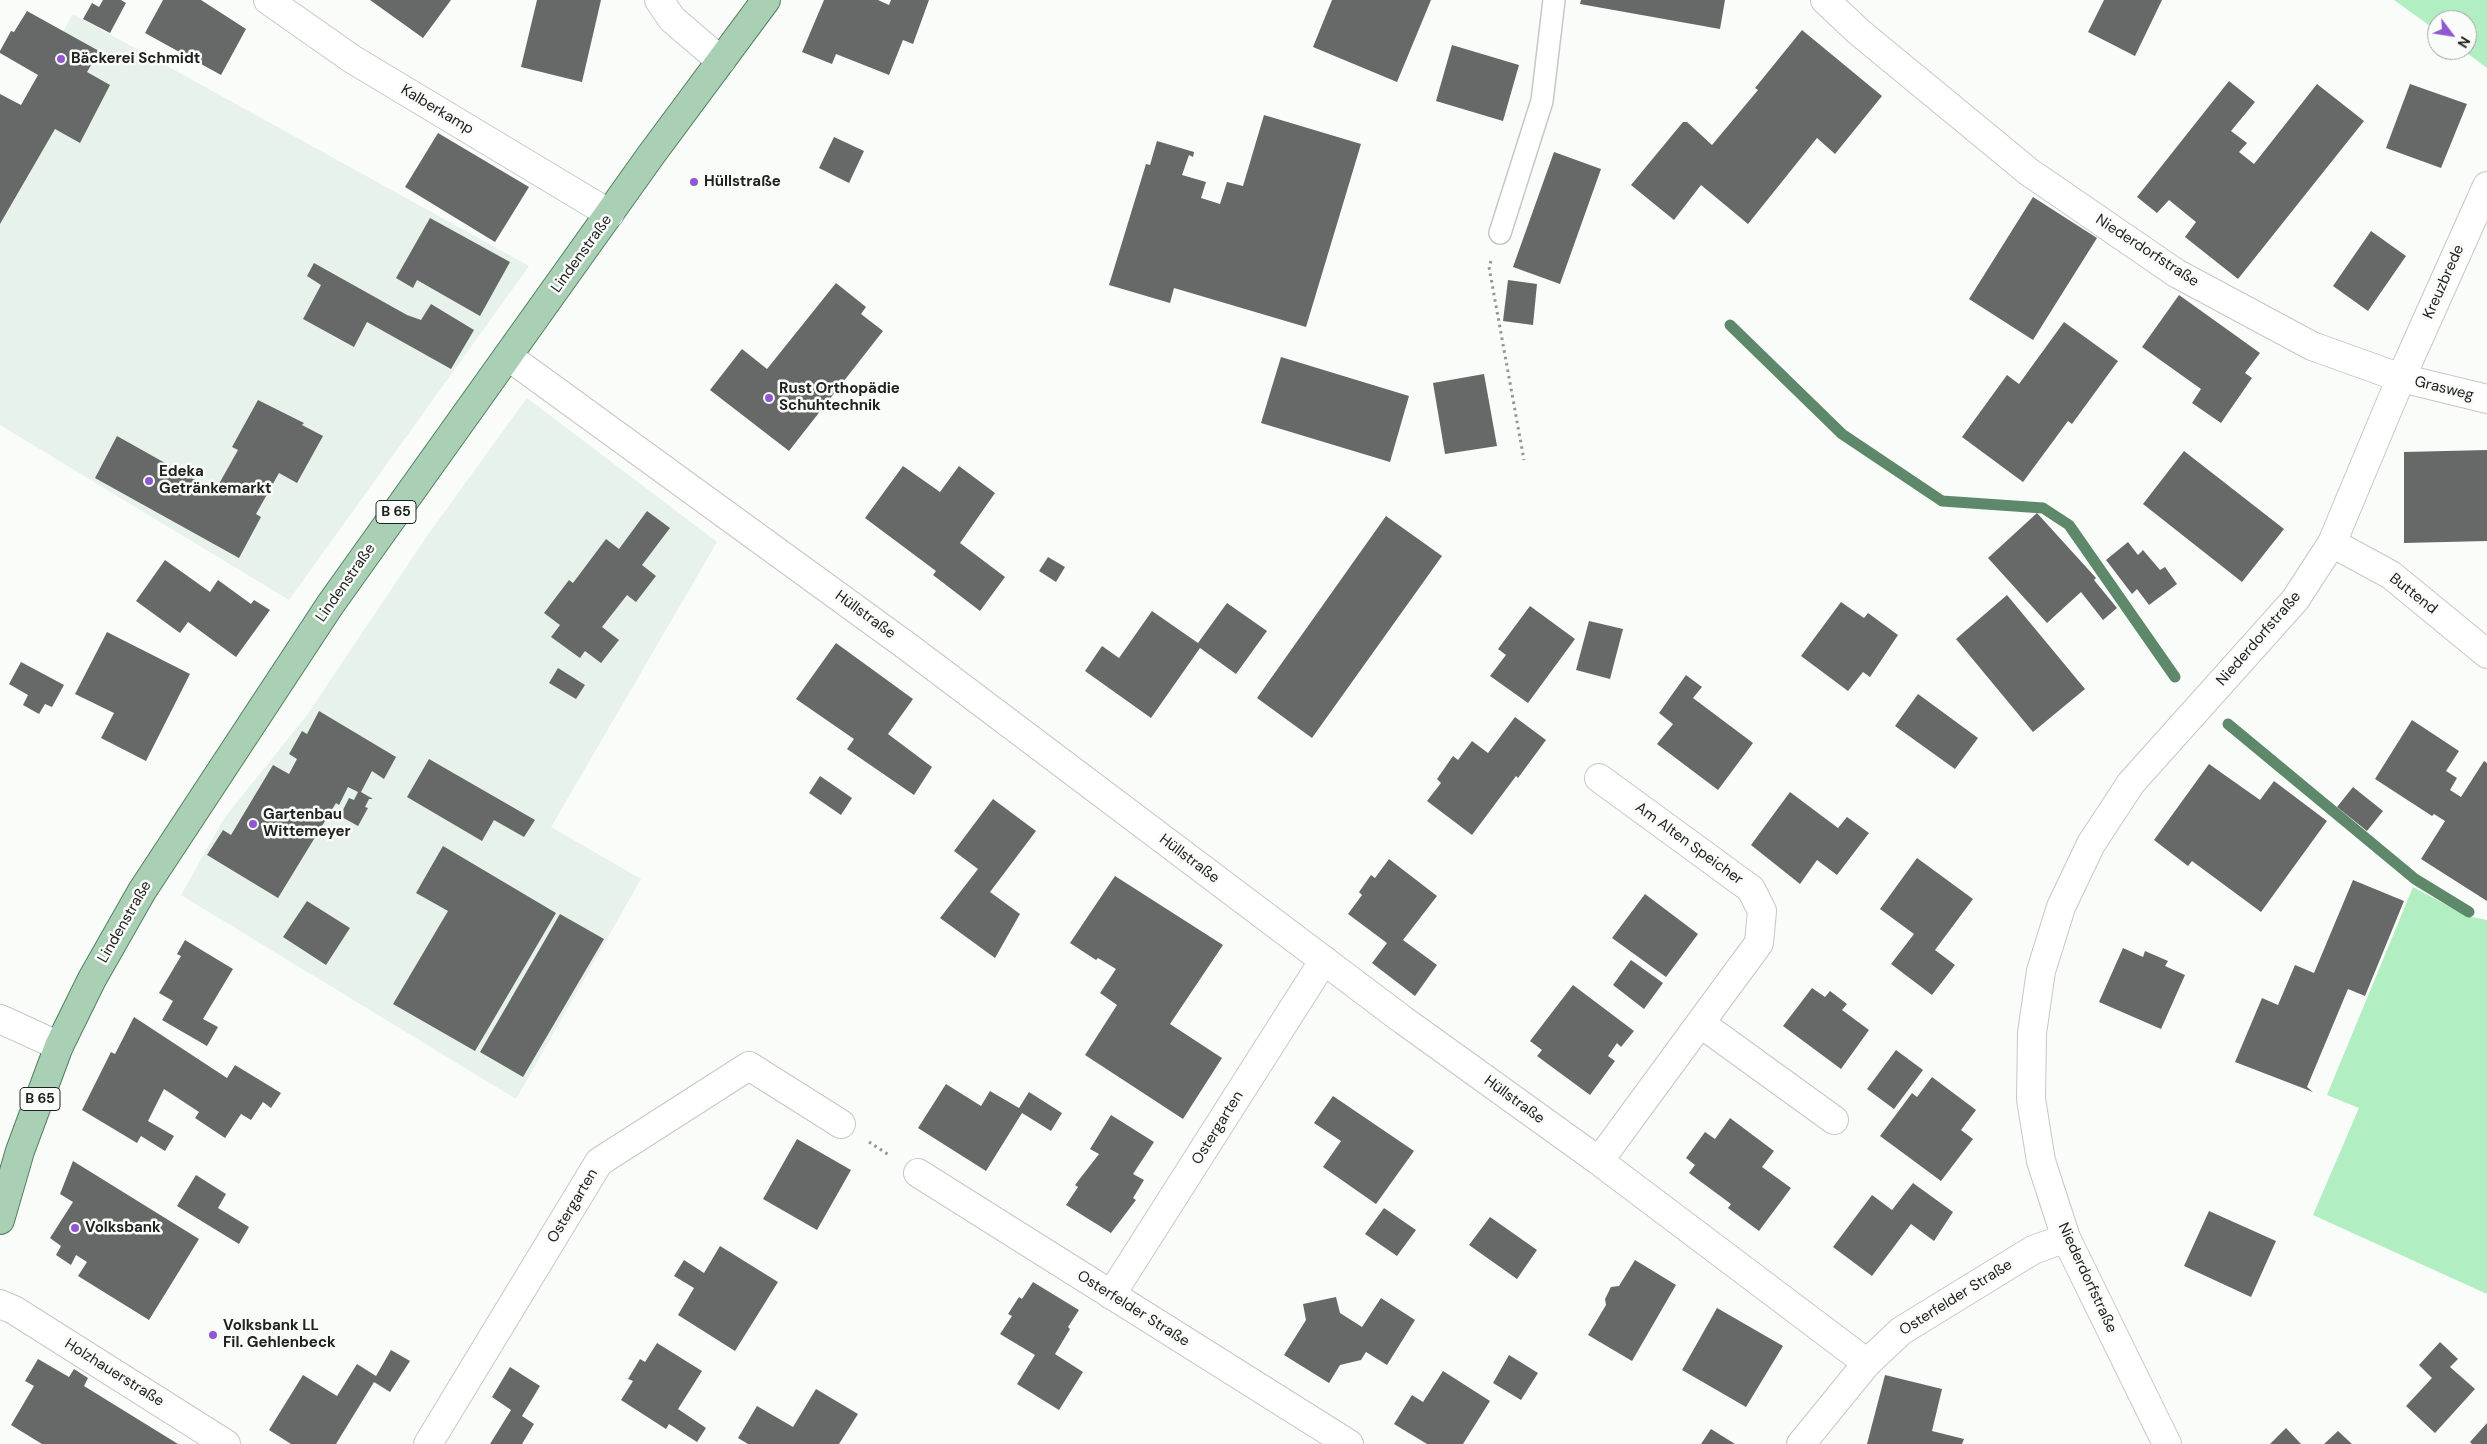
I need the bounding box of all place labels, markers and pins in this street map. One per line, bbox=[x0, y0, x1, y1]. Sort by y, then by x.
place label: Bäckerei Schmidt bbox=[71, 50, 200, 68]
marker: Bäckerei Schmidt bbox=[55, 53, 67, 65]
place label: Hüllstraße bbox=[704, 173, 781, 191]
marker: Hüllstraße bbox=[688, 176, 700, 188]
place label: Rust Orthopädie Schuhtechnik bbox=[779, 380, 900, 415]
marker: Rust Orthopädie Schuhtechnik bbox=[763, 392, 775, 404]
place label: Edeka Getränkemarkt bbox=[159, 463, 272, 498]
marker: Edeka Getränkemarkt bbox=[143, 475, 155, 487]
place label: Gartenbau Wittemeyer bbox=[263, 806, 351, 841]
marker: Gartenbau Wittemeyer bbox=[247, 818, 259, 830]
place label: Volksbank bbox=[85, 1219, 161, 1237]
marker: Volksbank bbox=[69, 1222, 81, 1234]
place label: Volksbank LL Fil. Gehlenbeck bbox=[223, 1317, 336, 1352]
marker: Volksbank LL Fil. Gehlenbeck bbox=[207, 1329, 219, 1341]

